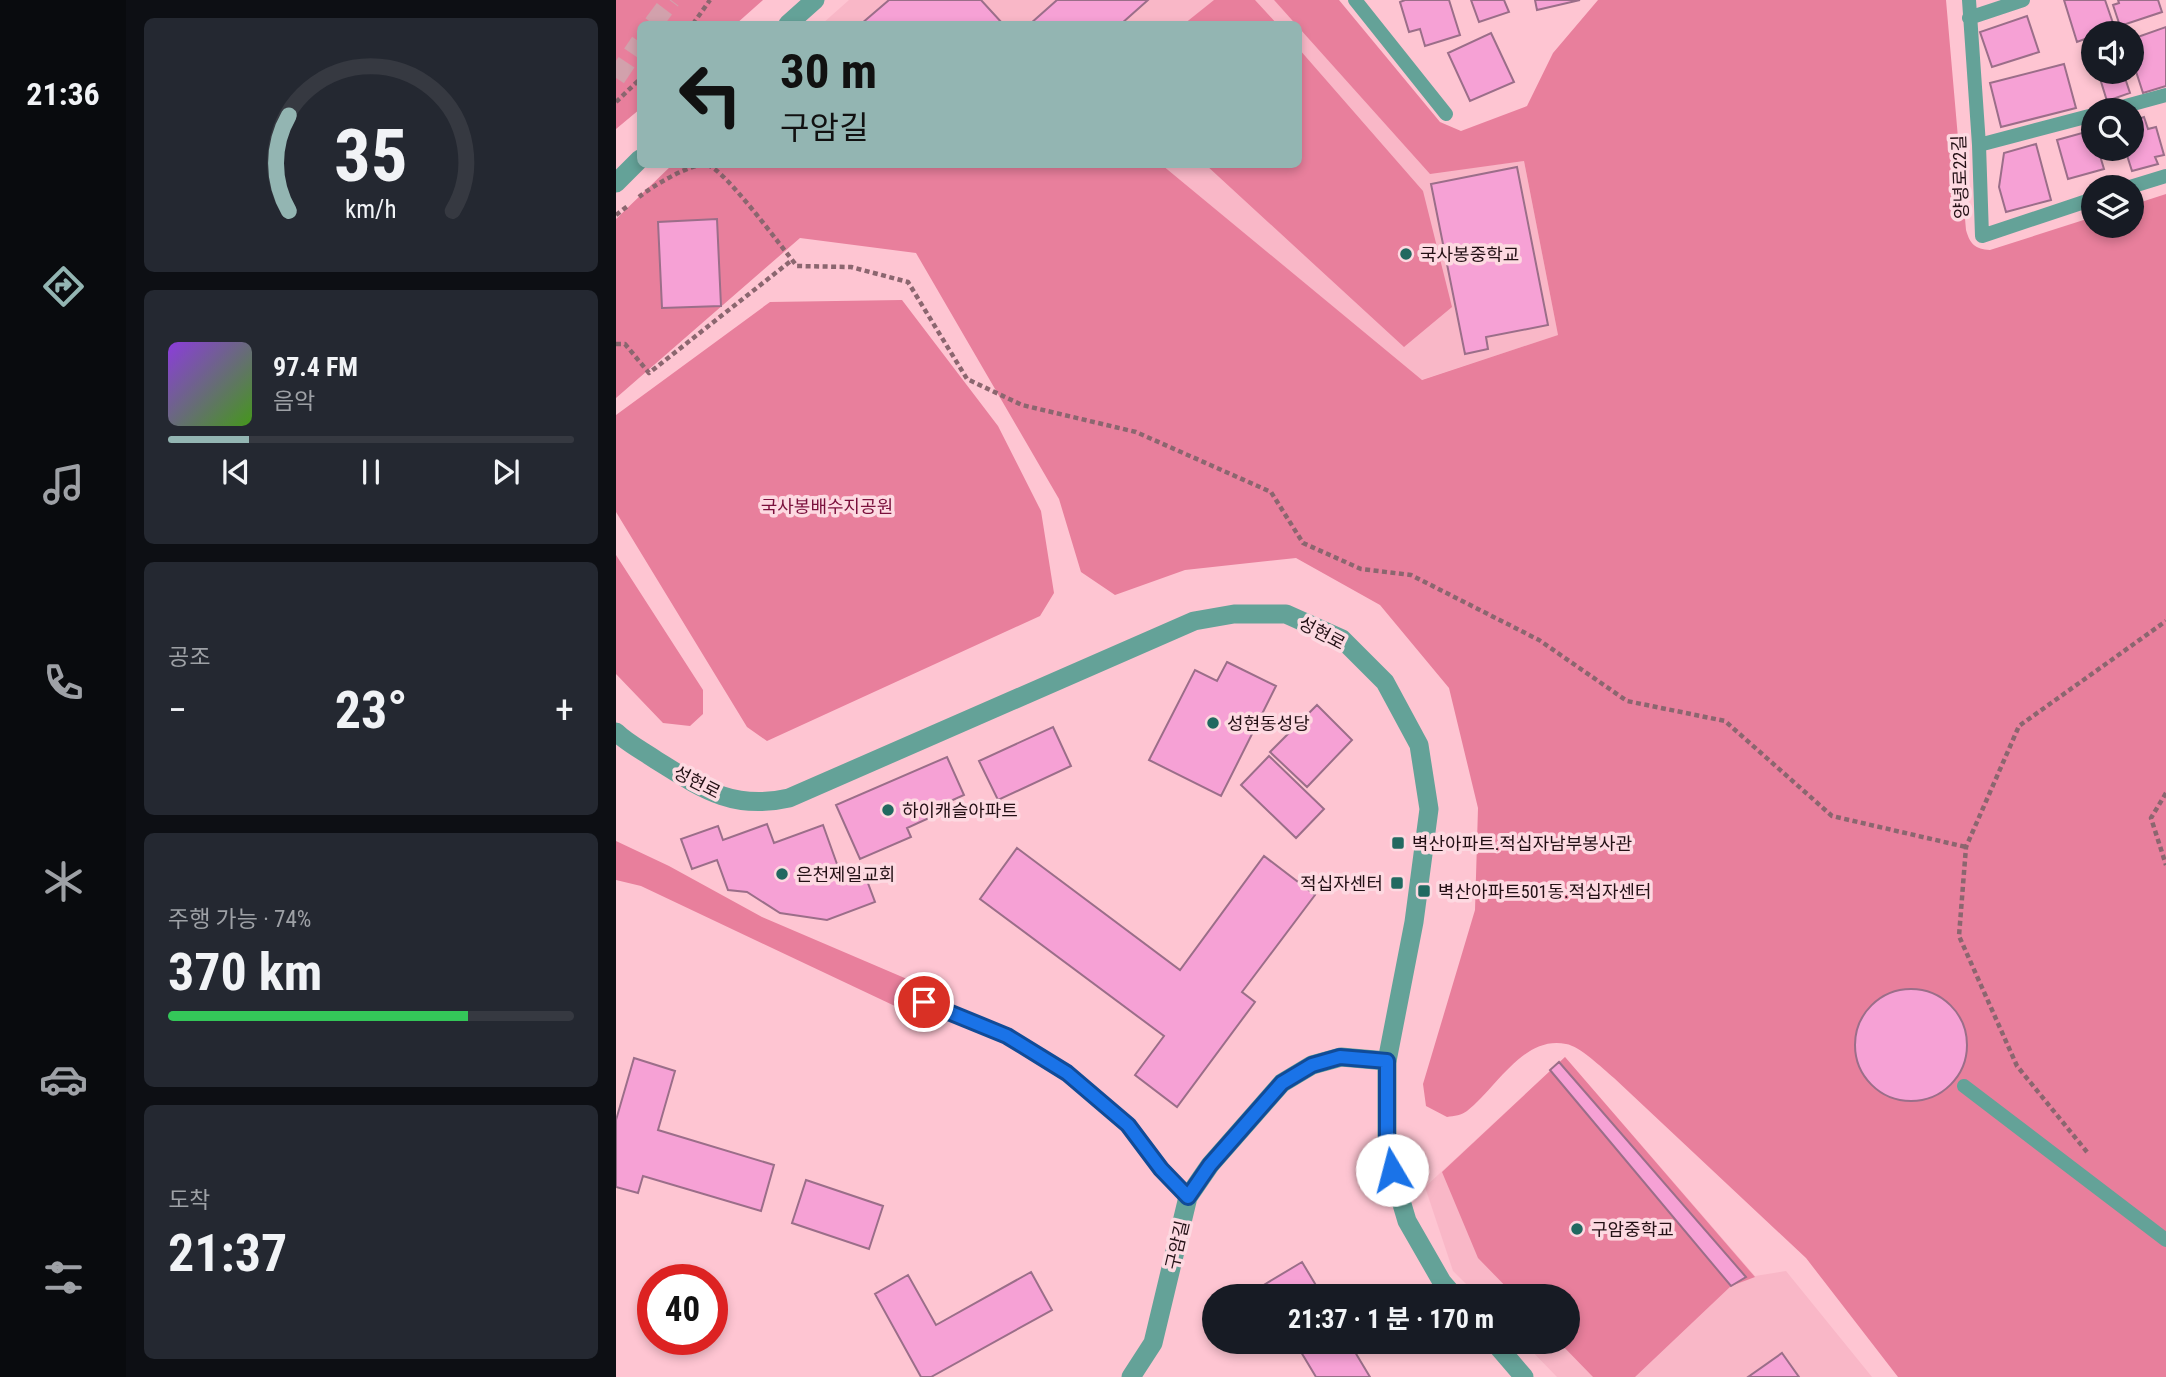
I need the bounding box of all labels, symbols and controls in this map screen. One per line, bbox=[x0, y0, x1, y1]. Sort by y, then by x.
map controls bbox=[2081, 21, 2144, 238]
button: sound bbox=[2081, 21, 2144, 84]
text: 30 m bbox=[780, 43, 877, 100]
icon: left bbox=[665, 49, 756, 140]
text: 21:36 bbox=[26, 75, 100, 113]
button: search bbox=[2081, 98, 2144, 161]
text: 구암길 bbox=[780, 109, 868, 147]
text: 35 bbox=[334, 113, 408, 199]
street label: 양녕로22길 bbox=[1948, 135, 1972, 219]
button: layers bbox=[2081, 175, 2144, 238]
text: km/h bbox=[345, 195, 397, 224]
place label: 국사봉중학교 bbox=[1420, 244, 1519, 265]
marker: 국사봉중학교 bbox=[1398, 246, 1414, 262]
icon: directions bbox=[39, 262, 88, 311]
text: 97.4 FM bbox=[273, 352, 358, 382]
text: 음악 bbox=[273, 388, 315, 415]
icon: previous bbox=[217, 453, 255, 491]
icon: pause bbox=[352, 453, 390, 491]
icon: next bbox=[487, 453, 525, 491]
icon: music bbox=[39, 460, 88, 509]
park label: 국사봉배수지공원 bbox=[761, 496, 893, 517]
street label: 성현로 bbox=[1295, 612, 1349, 654]
text: 공조 bbox=[168, 644, 210, 671]
icon: phone bbox=[39, 658, 88, 707]
text: 23° bbox=[335, 680, 407, 741]
text: − bbox=[168, 688, 187, 732]
text: + bbox=[555, 688, 574, 732]
place label: 성현동성당 bbox=[1227, 713, 1310, 734]
marker: 성현동성당 bbox=[1205, 715, 1221, 731]
street label: 성현로 bbox=[670, 761, 724, 803]
place label: 하이캐슬아파트 bbox=[902, 800, 1018, 821]
marker: 하이캐슬아파트 bbox=[880, 802, 896, 818]
place label: 벽산아파트.적십자남부봉사관 bbox=[1412, 833, 1632, 854]
marker: 벽산아파트.적십자남부봉사관 bbox=[1390, 835, 1406, 851]
icon: climate bbox=[39, 857, 88, 906]
place label: 은천제일교회 bbox=[796, 864, 895, 885]
marker: 은천제일교회 bbox=[774, 866, 790, 882]
place label: 적십자센터 bbox=[1300, 873, 1383, 894]
marker: 적십자센터 bbox=[1389, 875, 1405, 891]
place label: 벽산아파트501동.적십자센터 bbox=[1438, 881, 1652, 902]
marker: 벽산아파트501동.적십자센터 bbox=[1416, 883, 1432, 899]
text: 주행 가능 · 74% bbox=[168, 906, 311, 933]
text: 370 km bbox=[168, 942, 322, 1003]
pin bbox=[894, 972, 954, 1032]
icon: arrive bbox=[905, 983, 943, 1021]
icon: car bbox=[39, 1055, 88, 1104]
position arrow bbox=[1355, 1133, 1429, 1207]
text: 도착 bbox=[168, 1187, 210, 1214]
street label: 구암길 bbox=[1161, 1218, 1193, 1272]
place label: 구암중학교 bbox=[1591, 1219, 1674, 1240]
marker: 구암중학교 bbox=[1569, 1221, 1585, 1237]
text: 21:37 bbox=[168, 1223, 287, 1284]
icon: filters bbox=[39, 1253, 88, 1302]
speed limit sign: 40 bbox=[637, 1264, 728, 1355]
text: 21:37 · 1 분 · 170 m bbox=[1288, 1304, 1494, 1334]

